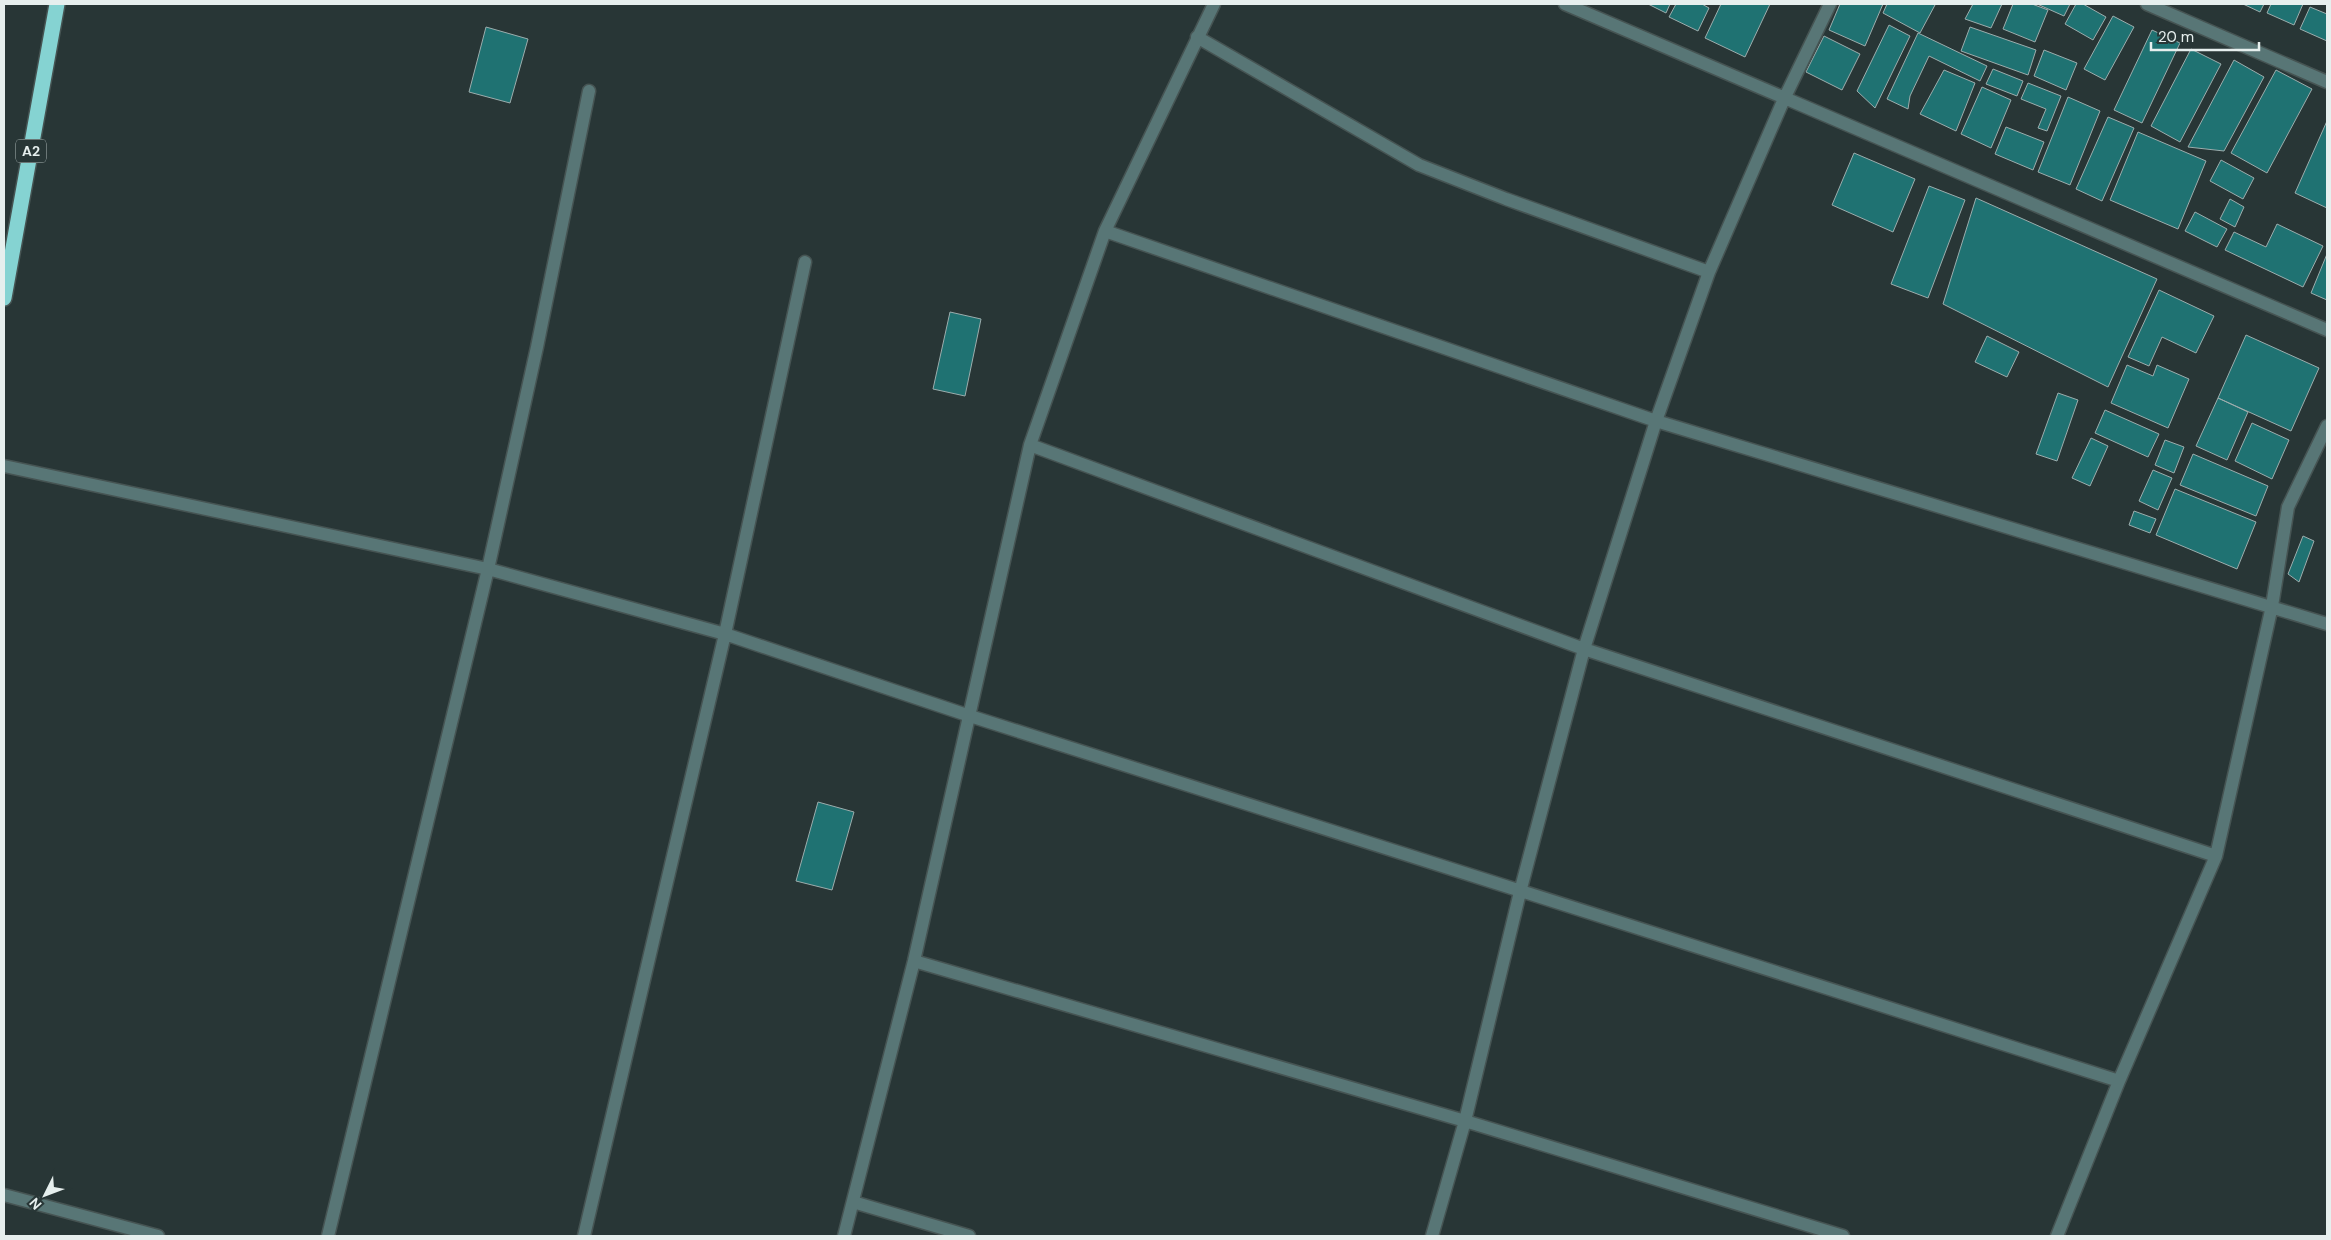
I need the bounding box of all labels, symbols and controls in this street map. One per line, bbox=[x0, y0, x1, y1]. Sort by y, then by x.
scale bar bbox=[2151, 20, 2258, 52]
text: 20 m bbox=[2158, 27, 2194, 47]
road number: A2 bbox=[16, 140, 46, 162]
north arrow bbox=[20, 1170, 70, 1220]
text: N bbox=[25, 1194, 45, 1214]

